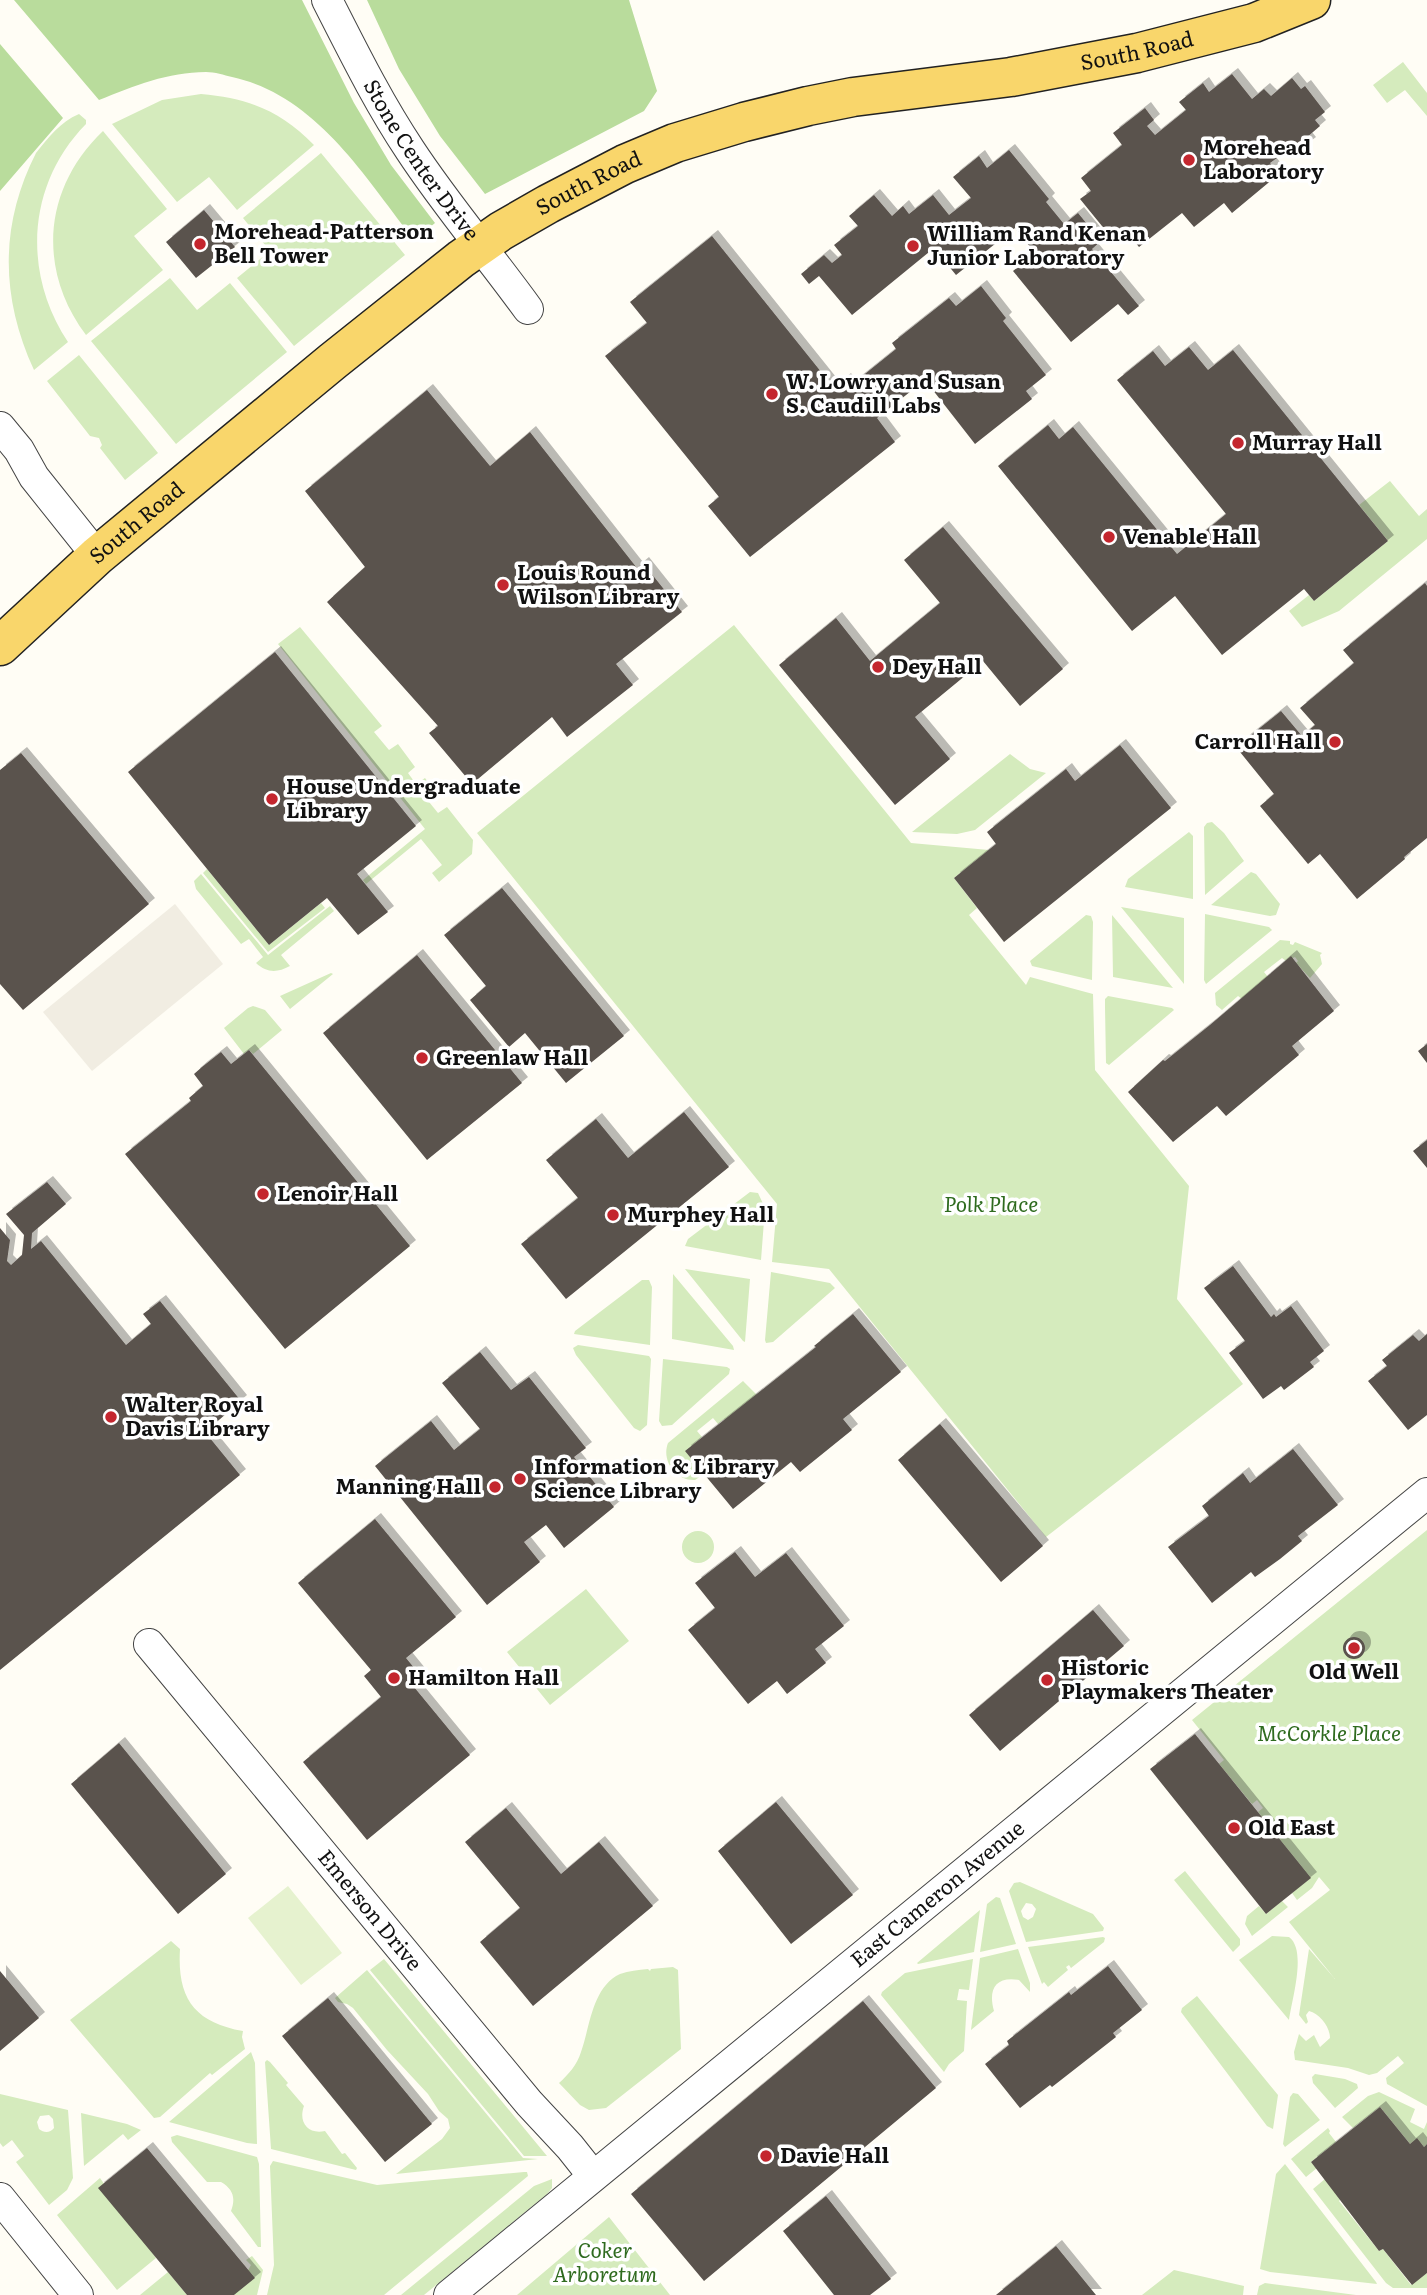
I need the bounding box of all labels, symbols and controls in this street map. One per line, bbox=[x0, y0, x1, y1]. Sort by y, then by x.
street label: South Road bbox=[1077, 21, 1196, 76]
street label: Stone Center Drive bbox=[358, 73, 488, 246]
place label: Morehead Laboratory bbox=[1203, 130, 1324, 185]
street label: South Road bbox=[529, 141, 645, 221]
marker: Morehead Laboratory bbox=[1181, 152, 1197, 168]
place label: Morehead-Patterson Bell Tower bbox=[214, 214, 434, 269]
place label: William Rand Kenan Junior Laboratory bbox=[927, 216, 1147, 271]
marker: Morehead-Patterson Bell Tower bbox=[192, 236, 208, 252]
marker: William Rand Kenan Junior Laboratory bbox=[905, 238, 921, 254]
place label: W. Lowry and Susan S. Caudill Labs bbox=[786, 364, 1001, 419]
marker: W. Lowry and Susan S. Caudill Labs bbox=[764, 386, 780, 402]
place label: Murray Hall bbox=[1252, 425, 1382, 456]
marker: Murray Hall bbox=[1230, 435, 1246, 451]
street label: South Road bbox=[81, 472, 190, 570]
place label: Venable Hall bbox=[1123, 519, 1257, 550]
marker: Venable Hall bbox=[1101, 529, 1117, 545]
place label: Louis Round Wilson Library bbox=[517, 555, 679, 610]
marker: Louis Round Wilson Library bbox=[495, 577, 511, 593]
place label: Dey Hall bbox=[892, 649, 982, 680]
marker: Dey Hall bbox=[870, 659, 886, 675]
place label: Carroll Hall bbox=[1194, 724, 1321, 755]
marker: Carroll Hall bbox=[1327, 734, 1343, 750]
place label: House Undergraduate Library bbox=[286, 769, 521, 824]
marker: House Undergraduate Library bbox=[264, 791, 280, 807]
place label: Greenlaw Hall bbox=[436, 1040, 589, 1071]
marker: Greenlaw Hall bbox=[414, 1050, 430, 1066]
place label: Lenoir Hall bbox=[277, 1176, 399, 1207]
marker: Lenoir Hall bbox=[255, 1186, 271, 1202]
park label: Polk Place bbox=[944, 1187, 1038, 1218]
place label: Murphey Hall bbox=[627, 1197, 775, 1228]
marker: Murphey Hall bbox=[605, 1207, 621, 1223]
place label: Walter Royal Davis Library bbox=[125, 1387, 270, 1442]
marker: Walter Royal Davis Library bbox=[103, 1409, 119, 1425]
place label: Information & Library Science Library bbox=[534, 1449, 775, 1504]
place label: Manning Hall bbox=[335, 1469, 481, 1500]
marker: Information & Library Science Library bbox=[512, 1471, 528, 1487]
marker: Manning Hall bbox=[487, 1479, 503, 1495]
marker: Old Well bbox=[1346, 1640, 1362, 1656]
place label: Historic Playmakers Theater bbox=[1061, 1650, 1274, 1705]
place label: Old Well bbox=[1309, 1654, 1400, 1685]
place label: Hamilton Hall bbox=[408, 1660, 560, 1691]
marker: Hamilton Hall bbox=[386, 1670, 402, 1686]
marker: Historic Playmakers Theater bbox=[1039, 1672, 1055, 1688]
park label: McCorkle Place bbox=[1257, 1716, 1401, 1747]
place label: Old East bbox=[1248, 1810, 1336, 1841]
street label: East Cameron Avenue bbox=[842, 1812, 1030, 1973]
marker: Old East bbox=[1226, 1820, 1242, 1836]
street label: Emerson Drive bbox=[312, 1842, 431, 1976]
place label: Davie Hall bbox=[780, 2138, 890, 2169]
marker: Davie Hall bbox=[758, 2148, 774, 2164]
park label: Coker Arboretum bbox=[553, 2233, 658, 2288]

